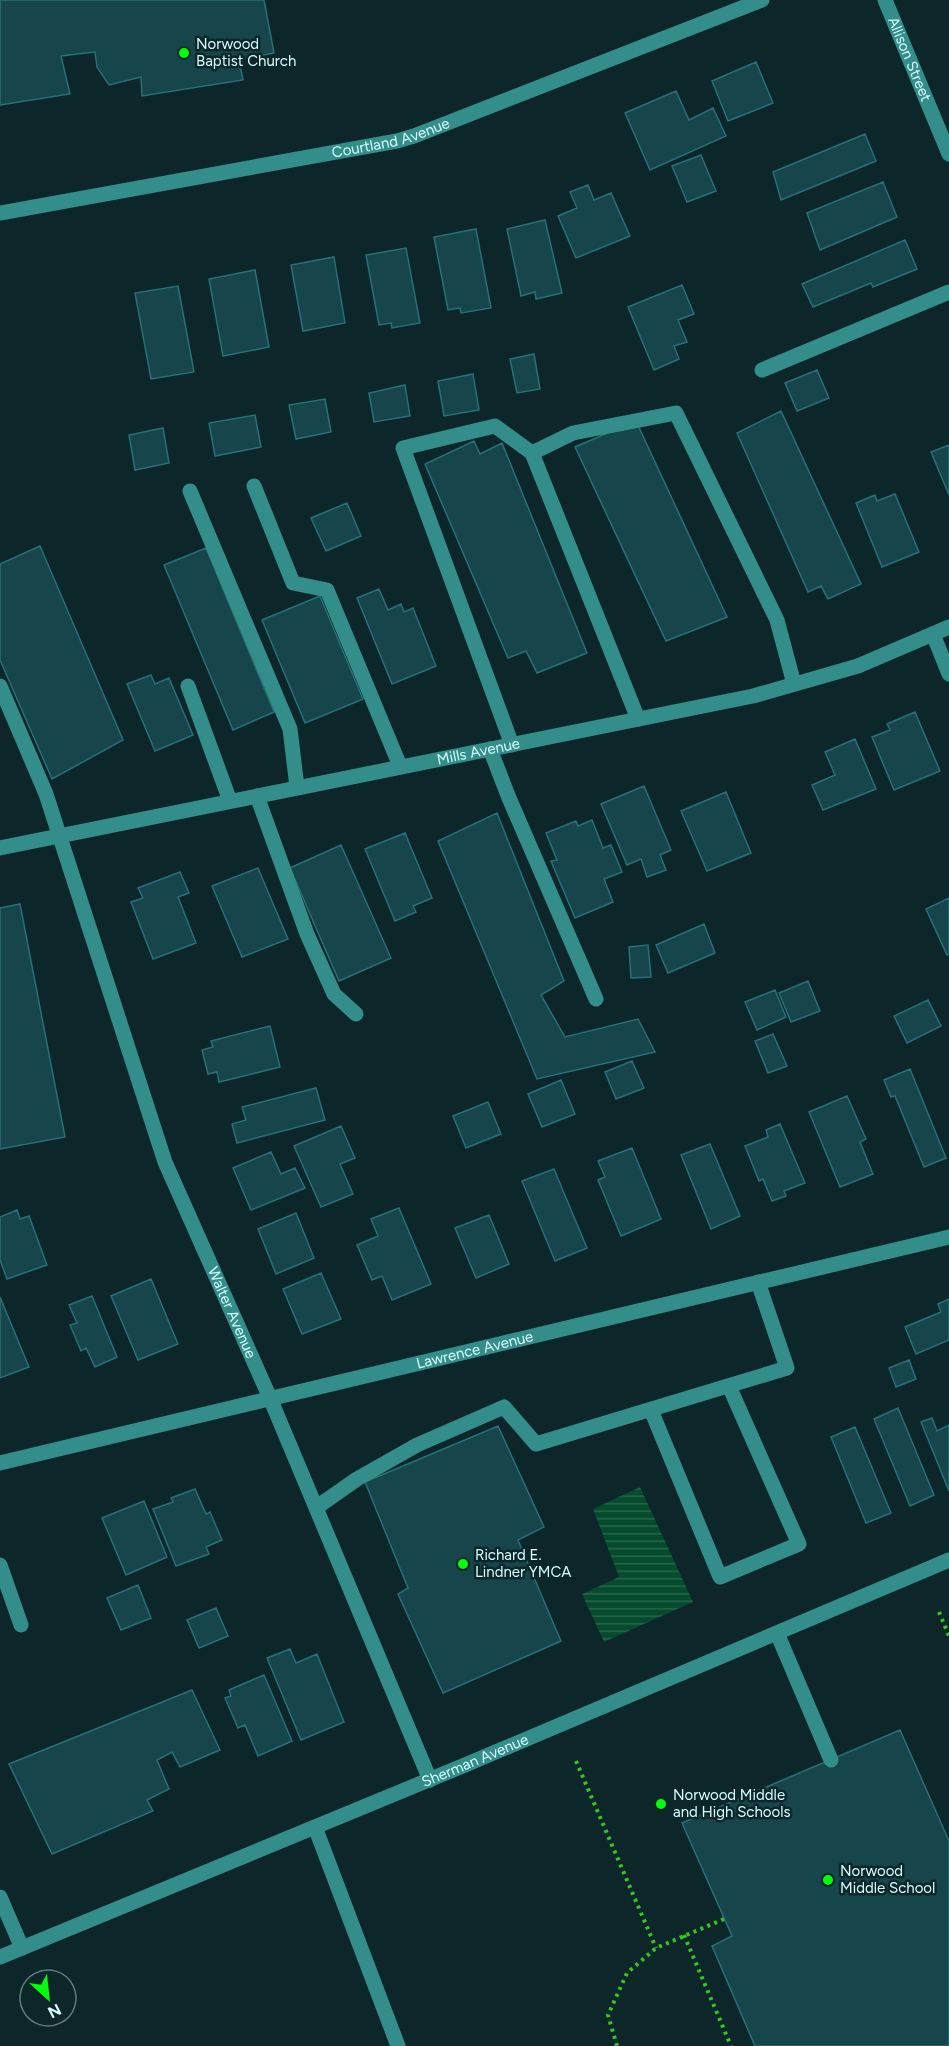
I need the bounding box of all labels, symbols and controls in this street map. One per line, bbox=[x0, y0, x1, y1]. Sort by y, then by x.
street label: Allison Street bbox=[884, 14, 935, 104]
place label: Norwood Baptist Church bbox=[196, 35, 296, 70]
marker: Norwood Baptist Church bbox=[177, 46, 191, 60]
street label: Courtland Avenue bbox=[330, 114, 452, 162]
street label: Mills Avenue bbox=[435, 734, 521, 769]
street label: Walter Avenue bbox=[204, 1264, 260, 1361]
street label: Lawrence Avenue bbox=[414, 1327, 535, 1373]
place label: Richard E. Lindner YMCA bbox=[475, 1546, 572, 1581]
marker: Richard E. Lindner YMCA bbox=[456, 1557, 470, 1571]
street label: Sherman Avenue bbox=[419, 1730, 531, 1791]
place label: Norwood Middle and High Schools bbox=[673, 1786, 791, 1821]
marker: Norwood Middle and High Schools bbox=[654, 1797, 668, 1811]
place label: Norwood Middle School bbox=[840, 1862, 935, 1897]
marker: Norwood Middle School bbox=[821, 1873, 835, 1887]
north arrow bbox=[18, 1968, 78, 2028]
text: N bbox=[45, 2000, 64, 2022]

